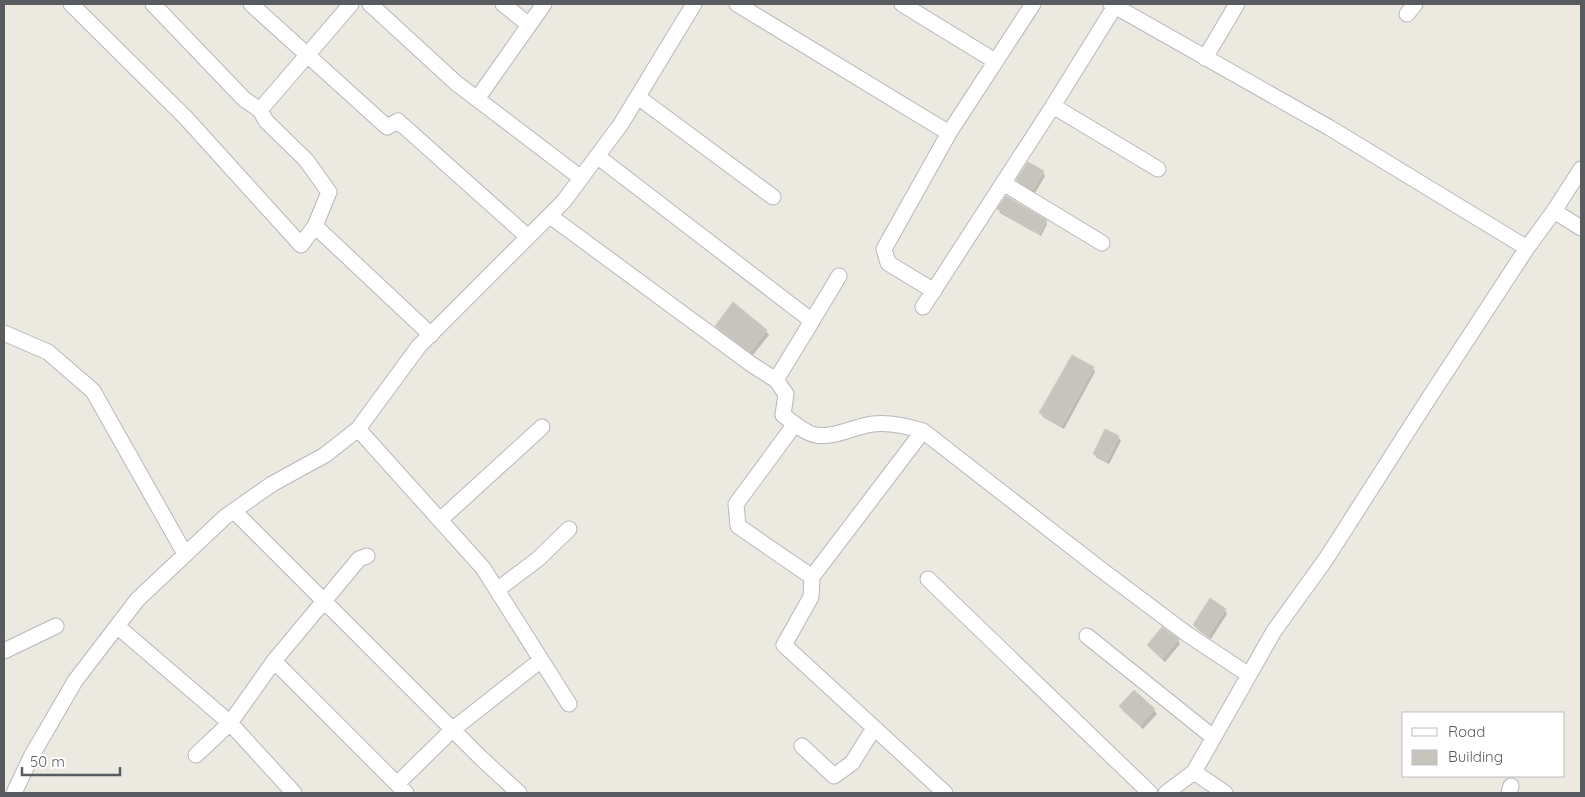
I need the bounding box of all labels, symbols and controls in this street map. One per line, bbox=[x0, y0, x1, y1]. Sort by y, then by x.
legend bbox=[1402, 712, 1565, 777]
text: Road bbox=[1448, 722, 1485, 741]
scale bar bbox=[22, 744, 120, 776]
text: Building bbox=[1448, 747, 1503, 766]
text: 50 m bbox=[30, 752, 65, 771]

